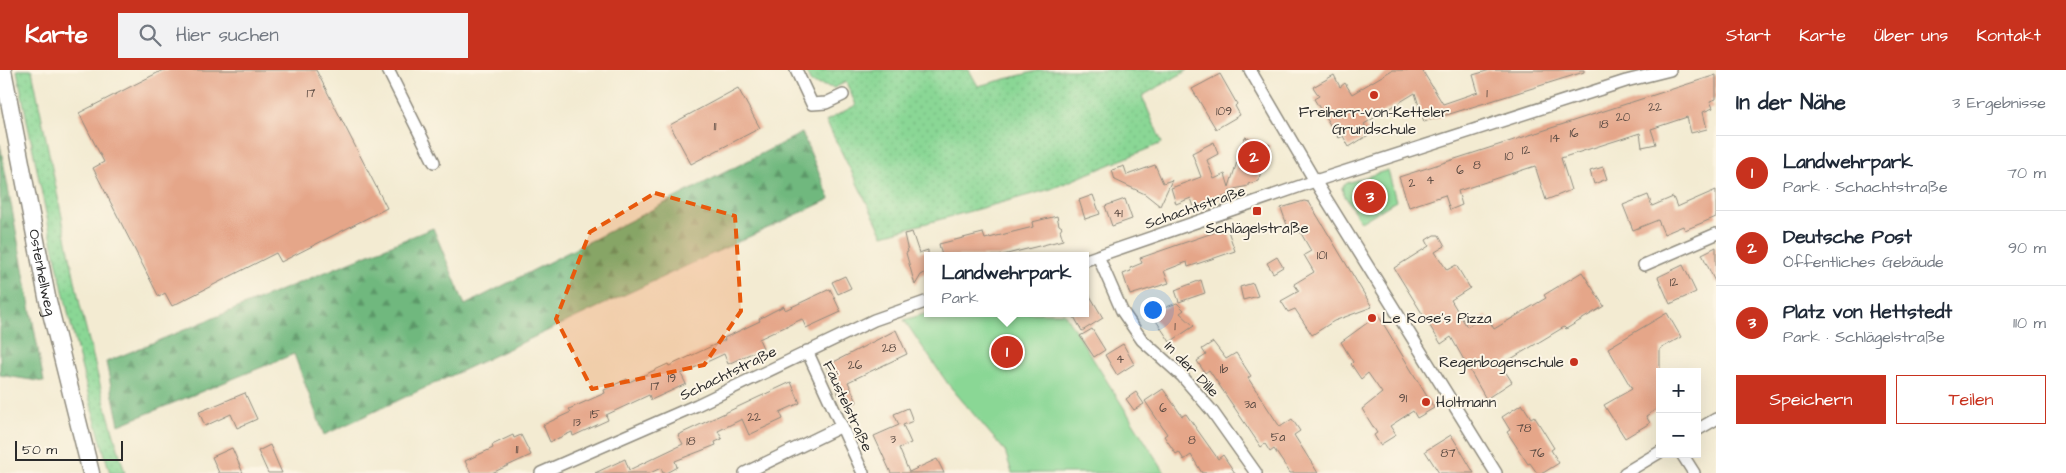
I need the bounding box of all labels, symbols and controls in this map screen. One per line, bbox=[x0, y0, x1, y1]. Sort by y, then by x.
search box bbox=[118, 13, 468, 58]
text: Karte bbox=[25, 18, 88, 52]
icon: search bbox=[136, 21, 164, 49]
text: Hier suchen bbox=[176, 22, 279, 49]
text: Start bbox=[1726, 23, 1771, 48]
text: Karte bbox=[1799, 23, 1846, 48]
text: Über uns bbox=[1874, 23, 1948, 48]
text: Kontakt bbox=[1976, 23, 2041, 48]
house number: 17 bbox=[307, 85, 316, 102]
house number: 1 bbox=[1486, 85, 1488, 102]
text: In der Nähe bbox=[1736, 88, 1846, 117]
marker: Freiherr-von-Ketteler Grundschule bbox=[1368, 89, 1380, 101]
text: 3 Ergebnisse bbox=[1952, 92, 2046, 114]
house number: 22 bbox=[1648, 99, 1662, 116]
place label: Freiherr-von-Ketteler Grundschule bbox=[1299, 102, 1449, 140]
house number: 109 bbox=[1216, 103, 1232, 120]
house number: 20 bbox=[1616, 109, 1631, 126]
house number: 18 bbox=[1599, 116, 1609, 133]
house number: 11 bbox=[713, 118, 717, 135]
house number: 16 bbox=[1569, 125, 1579, 142]
house number: 14 bbox=[1550, 130, 1560, 147]
pin: 2 bbox=[1238, 138, 1270, 176]
house number: 12 bbox=[1522, 142, 1530, 159]
house number: 10 bbox=[1504, 148, 1514, 165]
text: Landwehrpark bbox=[1783, 149, 1913, 176]
house number: 8 bbox=[1473, 157, 1481, 174]
house number: 6 bbox=[1456, 162, 1464, 179]
text: 1 bbox=[1751, 162, 1753, 184]
text: 70 m bbox=[2007, 162, 2046, 184]
house number: 4 bbox=[1426, 172, 1434, 189]
house number: 2 bbox=[1409, 175, 1416, 192]
text: Park · Schachtstraße bbox=[1783, 176, 1948, 198]
pin: 3 bbox=[1354, 178, 1386, 216]
street label: Schachtstraße bbox=[1142, 180, 1248, 235]
house number: 41 bbox=[1113, 205, 1123, 222]
marker: Schlägelstraße bbox=[1251, 205, 1263, 217]
place label: Schlägelstraße bbox=[1205, 218, 1309, 240]
text: Deutsche Post bbox=[1783, 224, 1912, 251]
street label: Ostenhellweg bbox=[23, 227, 61, 318]
text: 2 bbox=[1747, 237, 1757, 259]
text: 90 m bbox=[2008, 237, 2046, 259]
house number: 101 bbox=[1317, 247, 1328, 264]
text: Öffentliches Gebäude bbox=[1783, 251, 1944, 273]
popup bbox=[924, 252, 1089, 317]
text: Landwehrpark bbox=[942, 260, 1072, 287]
house number: 12 bbox=[1670, 274, 1678, 291]
text: Park bbox=[942, 287, 979, 309]
your location bbox=[1140, 297, 1166, 323]
text: Platz von Hettstedt bbox=[1783, 299, 1952, 326]
place label: Le Rose's Pizza bbox=[1382, 308, 1492, 329]
marker: Le Rose's Pizza bbox=[1366, 312, 1378, 324]
text: 3 bbox=[1748, 312, 1756, 334]
text: 110 m bbox=[2013, 312, 2046, 334]
house number: 1 bbox=[1174, 318, 1176, 335]
text: Park · Schlägelstraße bbox=[1783, 326, 1945, 348]
pin: 1 bbox=[991, 333, 1023, 371]
street label: In der Dille bbox=[1160, 337, 1224, 402]
house number: 28 bbox=[882, 340, 897, 357]
street label: Schachtstraße bbox=[676, 341, 780, 406]
house number: 4 bbox=[1116, 351, 1124, 368]
place label: Regenbogenschule bbox=[1439, 352, 1564, 374]
marker: Regenbogenschule bbox=[1568, 356, 1580, 368]
street label: Fäustelstraße bbox=[817, 357, 878, 455]
house number: 26 bbox=[848, 357, 863, 374]
house number: 1b bbox=[1220, 361, 1228, 378]
map controls bbox=[1656, 368, 1701, 458]
button: + bbox=[1656, 368, 1701, 413]
house number: 19 bbox=[668, 370, 676, 387]
button: Speichern bbox=[1736, 375, 1886, 424]
button: Teilen bbox=[1896, 375, 2046, 424]
house number: 17 bbox=[651, 378, 660, 395]
house number: 91 bbox=[1399, 390, 1408, 407]
place label: Holtmann bbox=[1436, 392, 1497, 413]
house number: 3a bbox=[1244, 396, 1256, 413]
marker: Holtmann bbox=[1420, 396, 1432, 408]
house number: 6 bbox=[1159, 400, 1167, 417]
house number: 15 bbox=[590, 406, 601, 423]
house number: 22 bbox=[747, 409, 761, 426]
button: − bbox=[1656, 413, 1701, 458]
house number: 13 bbox=[573, 414, 581, 431]
house number: 78 bbox=[1516, 420, 1532, 437]
house number: 5a bbox=[1271, 429, 1285, 446]
house number: 3 bbox=[890, 431, 896, 448]
house number: 8 bbox=[1188, 432, 1196, 449]
house number: 18 bbox=[686, 433, 696, 450]
scale bar bbox=[15, 438, 122, 461]
text: 50 m bbox=[22, 440, 57, 460]
house number: 11 bbox=[515, 441, 519, 458]
house number: 87 bbox=[1440, 445, 1456, 462]
house number: 76 bbox=[1530, 445, 1545, 462]

